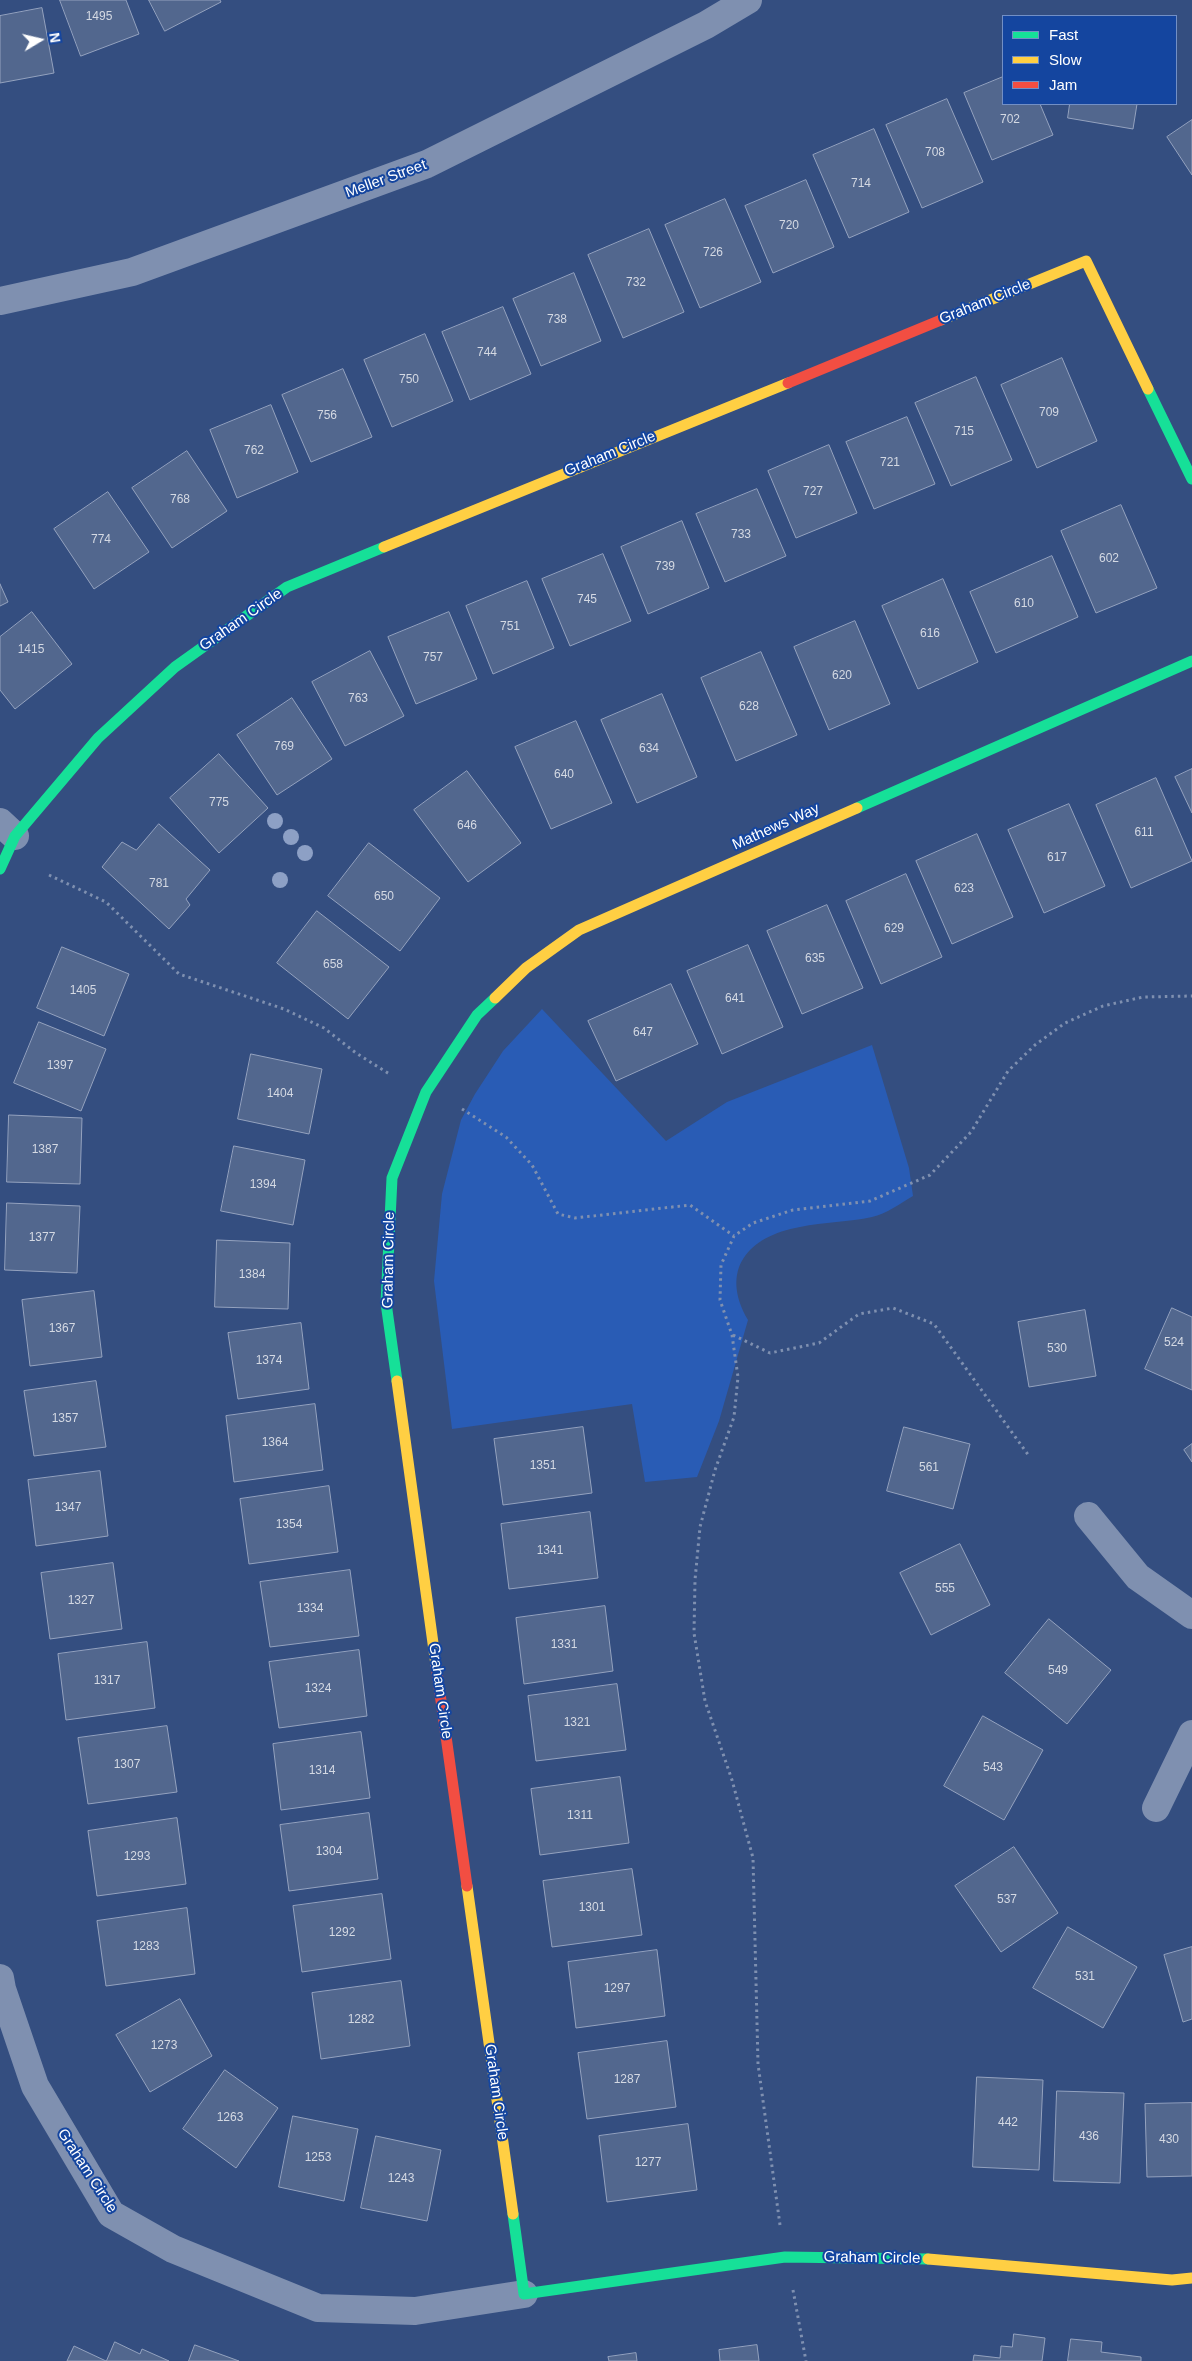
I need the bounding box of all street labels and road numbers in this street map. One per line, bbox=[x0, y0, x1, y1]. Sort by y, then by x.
street label: Meller Street bbox=[343, 156, 429, 202]
street label: Graham Circle bbox=[937, 276, 1033, 328]
street label: Graham Circle bbox=[562, 428, 658, 480]
street label: Graham Circle bbox=[196, 585, 286, 655]
street label: Mathews Way bbox=[730, 800, 822, 854]
street label: Graham Circle bbox=[379, 1212, 399, 1308]
street label: Graham Circle bbox=[424, 1642, 456, 1740]
street label: Graham Circle bbox=[480, 2043, 512, 2141]
street label: Graham Circle bbox=[53, 2126, 121, 2216]
street label: Graham Circle bbox=[824, 2248, 920, 2268]

